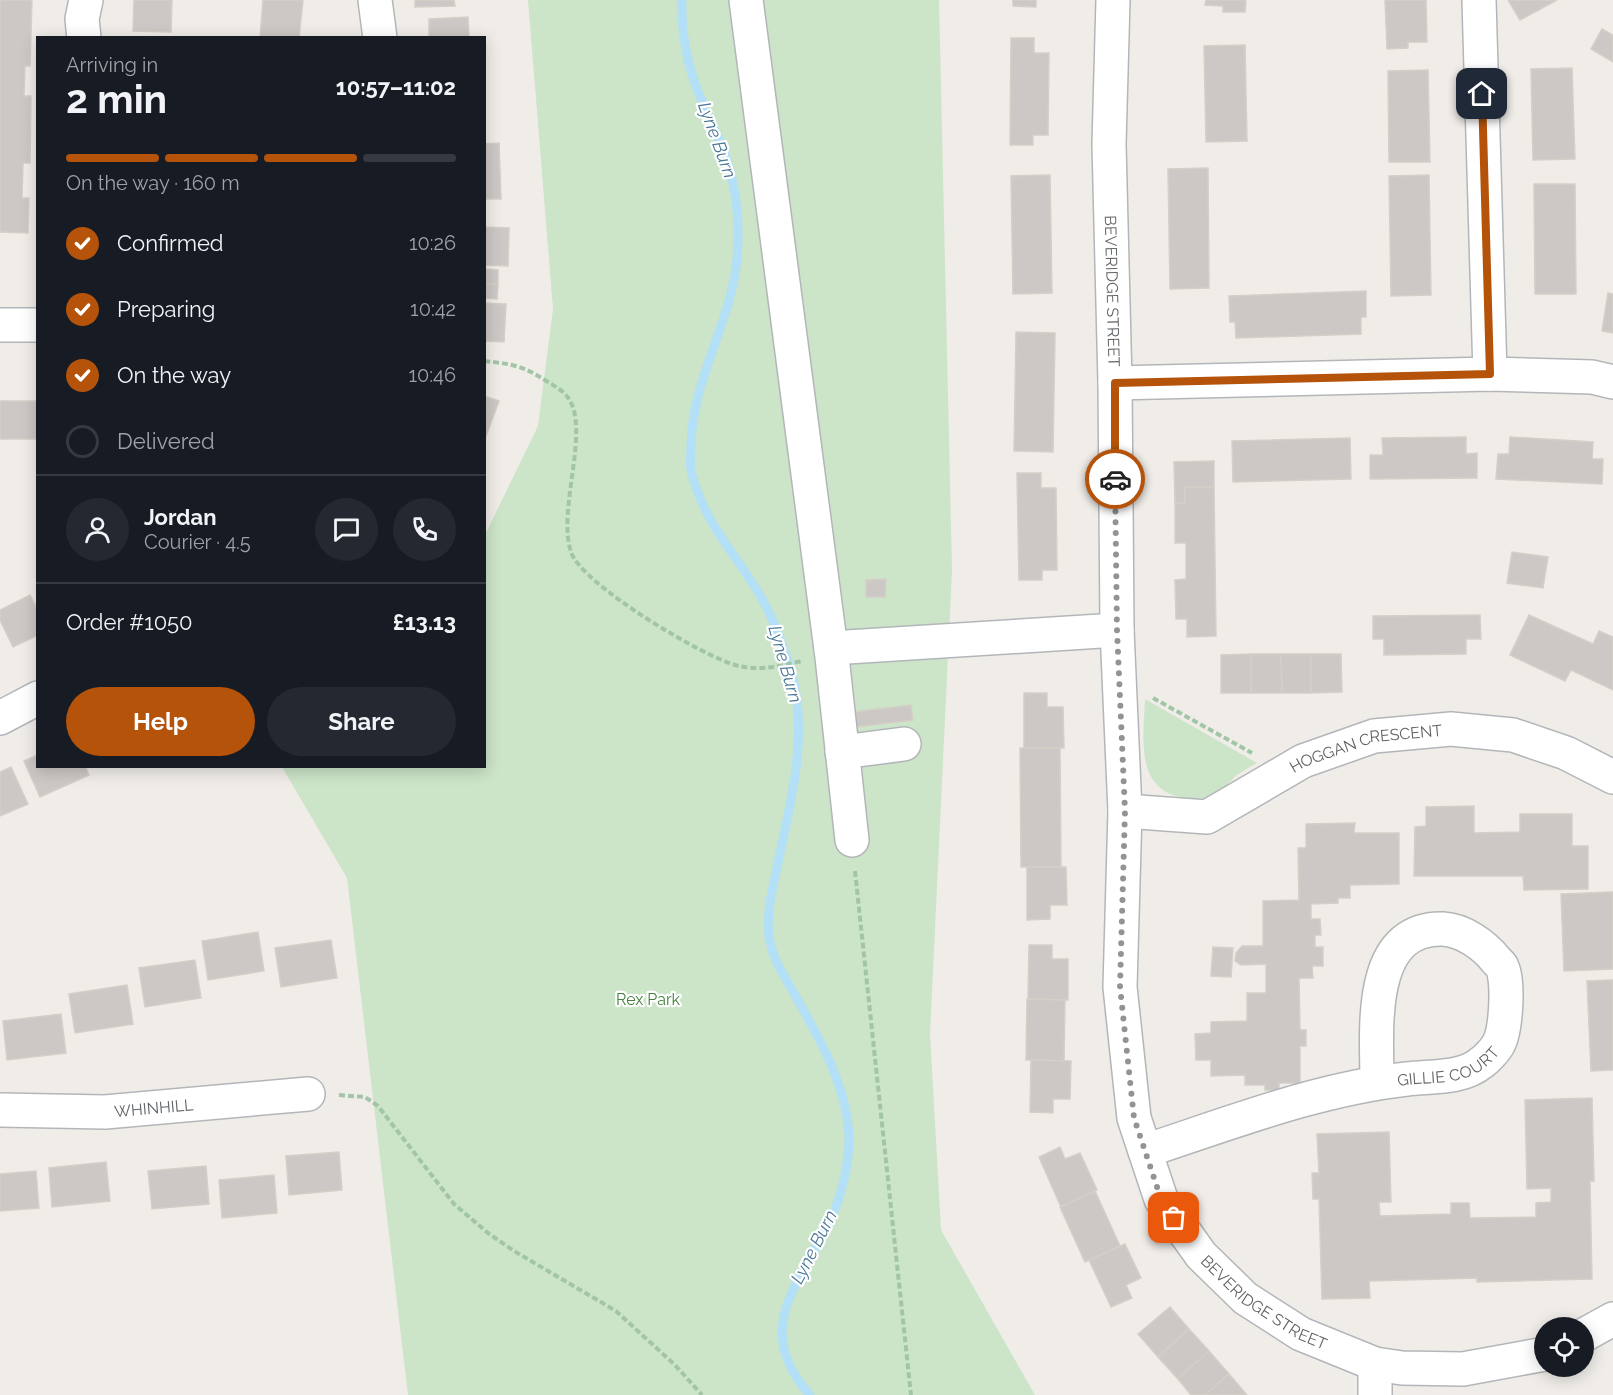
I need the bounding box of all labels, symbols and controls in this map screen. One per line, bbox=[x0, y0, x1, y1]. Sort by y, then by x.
text: Arriving in bbox=[66, 53, 158, 77]
pin bbox=[1456, 68, 1507, 119]
text: 10:57–11:02 bbox=[336, 74, 456, 100]
text: 2 min bbox=[66, 76, 167, 122]
icon: home bbox=[1465, 77, 1498, 110]
water label: Lyne Burn bbox=[694, 99, 741, 181]
text: On the way · 160 m bbox=[66, 171, 240, 195]
street label: BEVERIDGE STREET bbox=[1101, 215, 1124, 367]
icon: check bbox=[66, 227, 99, 260]
text: Confirmed bbox=[117, 230, 224, 256]
text: 10:26 bbox=[409, 231, 456, 255]
icon: check bbox=[66, 293, 99, 326]
text: Preparing bbox=[117, 296, 215, 322]
text: 10:42 bbox=[410, 297, 456, 321]
icon: check bbox=[66, 359, 99, 392]
text: On the way bbox=[117, 362, 231, 388]
text: 10:46 bbox=[408, 363, 456, 387]
text: Delivered bbox=[117, 428, 215, 454]
courier bbox=[1085, 449, 1145, 509]
icon: car bbox=[1099, 463, 1132, 496]
button: person bbox=[66, 498, 129, 561]
button: chat bbox=[315, 498, 378, 561]
button: phone bbox=[393, 498, 456, 561]
text: Jordan bbox=[144, 504, 216, 530]
text: Courier · 4.5 bbox=[144, 530, 251, 554]
text: Order #1050 bbox=[66, 609, 193, 635]
text: £13.13 bbox=[393, 609, 456, 635]
water label: Lyne Burn bbox=[764, 623, 807, 705]
button: Help bbox=[66, 687, 255, 756]
button: Share bbox=[267, 687, 456, 756]
street label: HOGGAN CRESCENT bbox=[1286, 721, 1443, 777]
park label: Rex Park bbox=[616, 990, 681, 1009]
street label: GILLIE COURT bbox=[1396, 1043, 1503, 1090]
street label: WHINHILL bbox=[113, 1095, 195, 1121]
pin bbox=[1148, 1192, 1199, 1243]
icon: bag bbox=[1157, 1201, 1190, 1234]
water label: Lyne Burn bbox=[786, 1207, 841, 1287]
street label: BEVERIDGE STREET bbox=[1197, 1251, 1330, 1354]
map controls bbox=[1534, 1317, 1594, 1377]
button: locate bbox=[1534, 1317, 1594, 1377]

